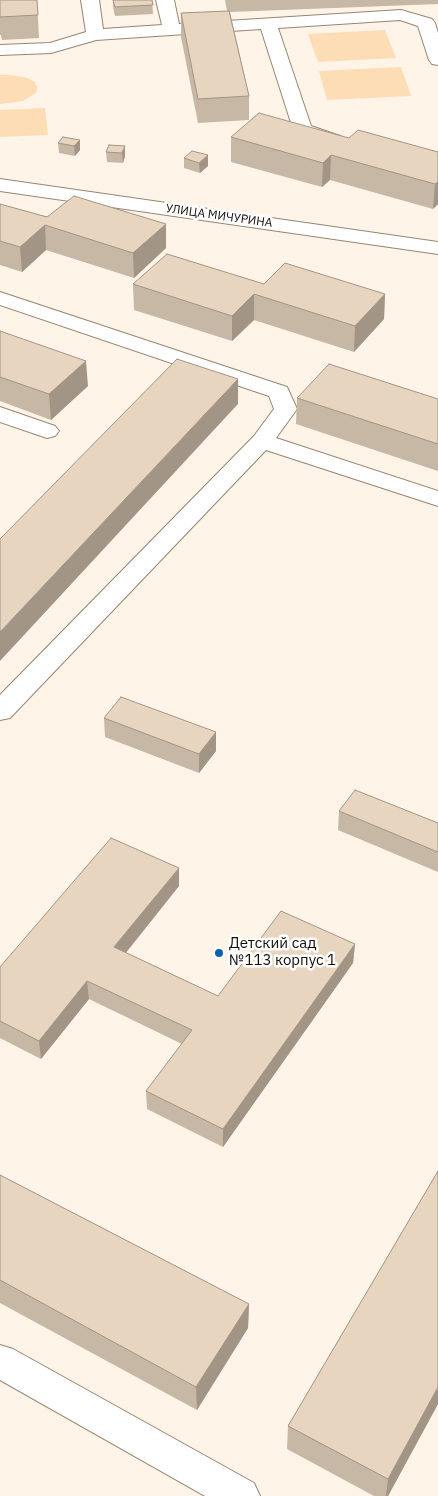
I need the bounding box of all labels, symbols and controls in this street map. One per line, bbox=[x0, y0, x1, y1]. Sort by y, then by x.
street label: УЛИЦА МИЧУРИНА bbox=[165, 201, 273, 231]
place label: Детский сад №113 корпус 1 bbox=[229, 935, 336, 970]
marker: Детский сад №113 корпус 1 bbox=[213, 947, 225, 959]

